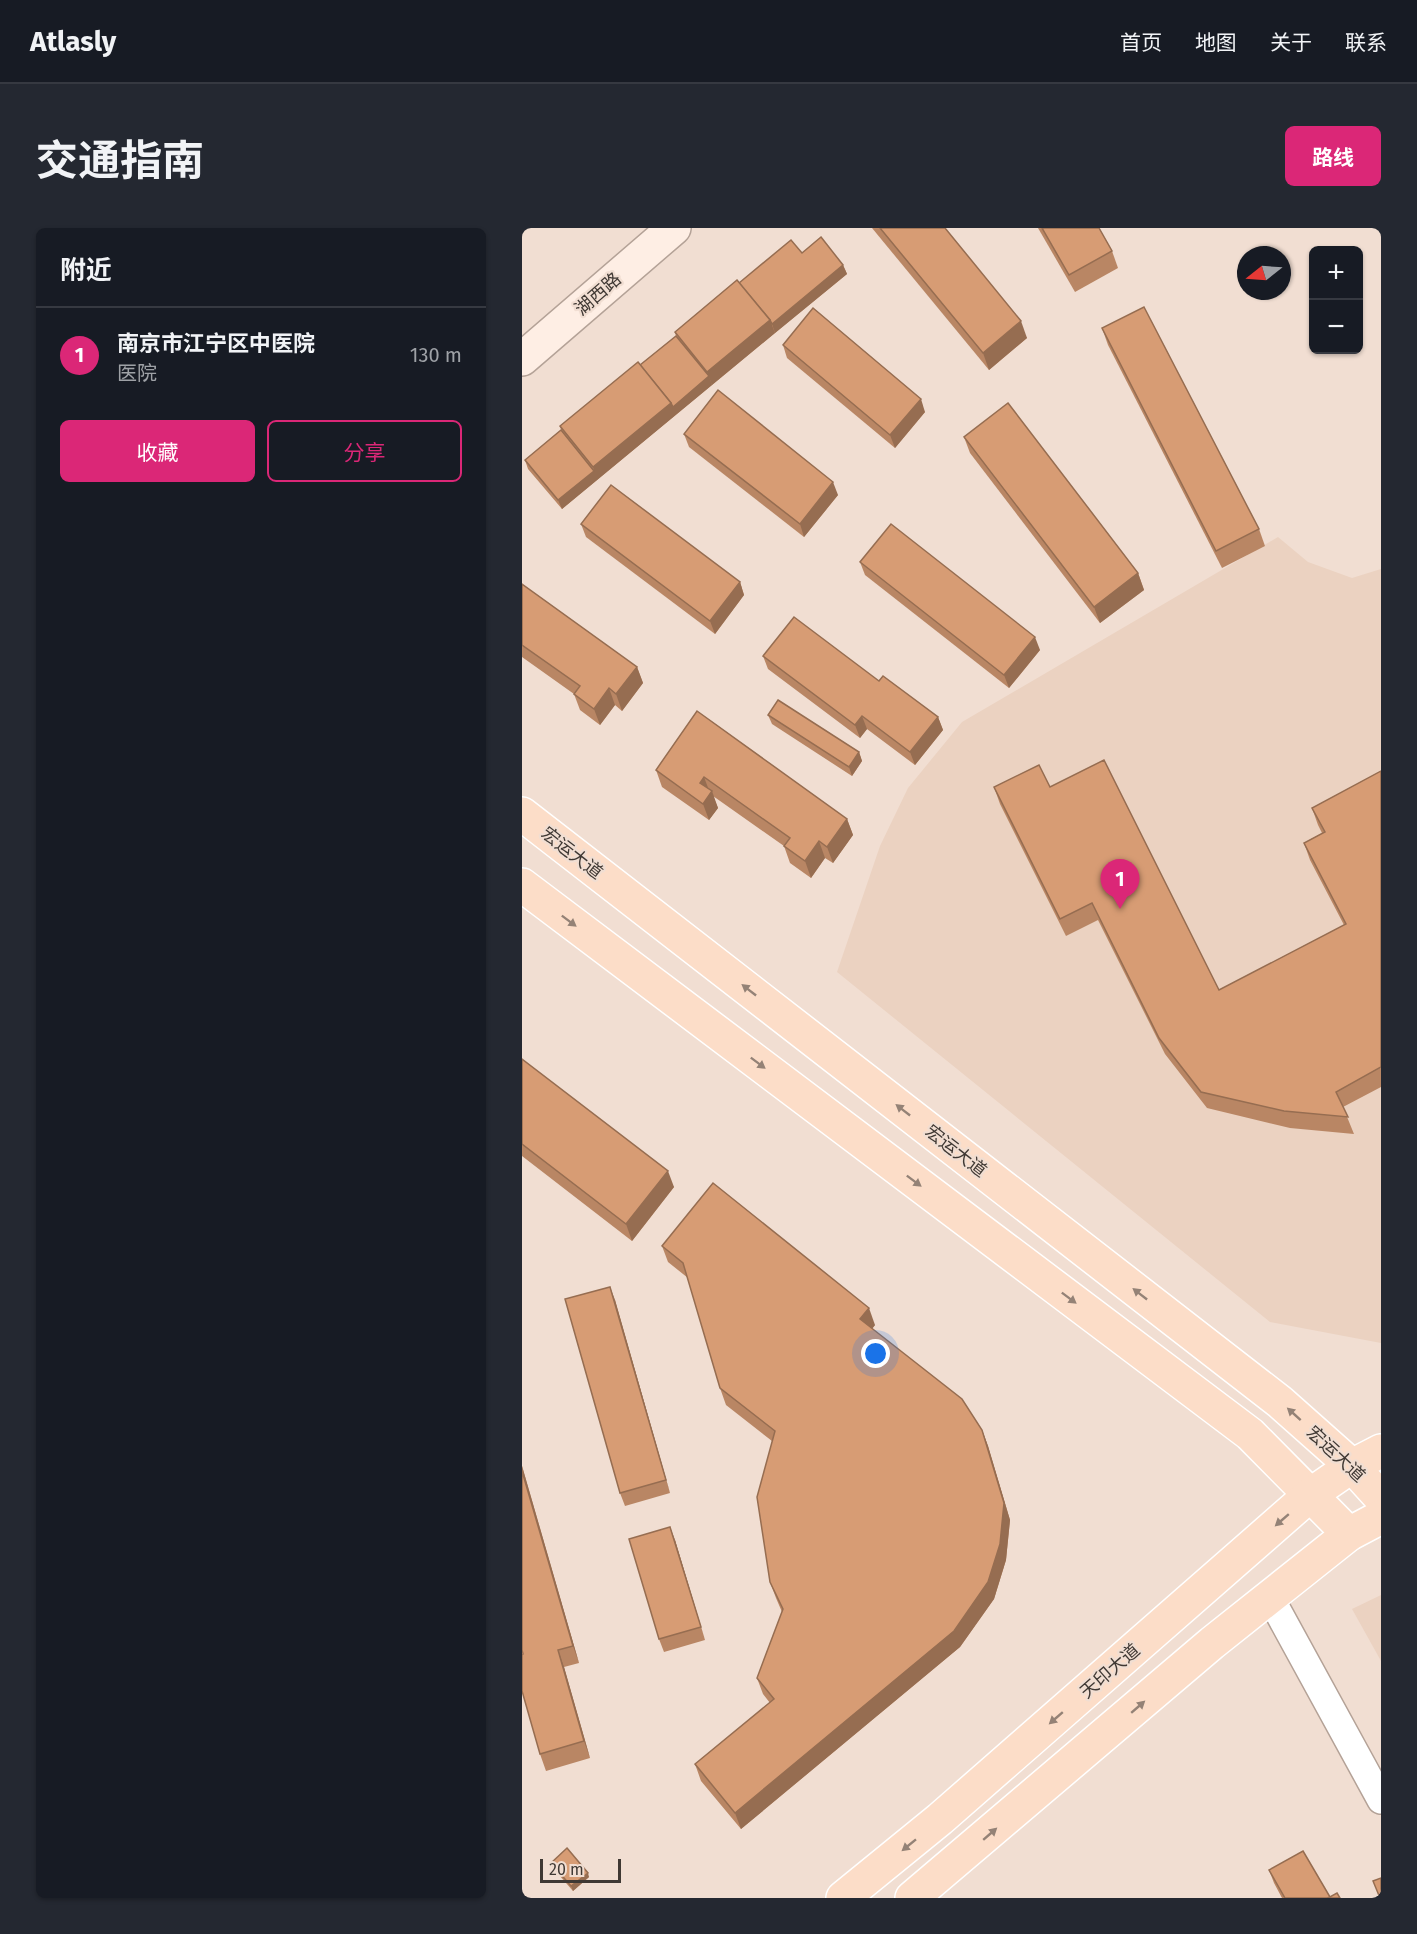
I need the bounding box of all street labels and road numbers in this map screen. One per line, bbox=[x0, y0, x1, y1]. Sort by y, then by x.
street label: 湖西路 bbox=[570, 268, 626, 320]
street label: 宏运大道 bbox=[537, 822, 607, 884]
street label: 宏运大道 bbox=[921, 1120, 991, 1182]
street label: 宏运大道 bbox=[1302, 1421, 1370, 1487]
street label: 天印大道 bbox=[1076, 1639, 1144, 1703]

